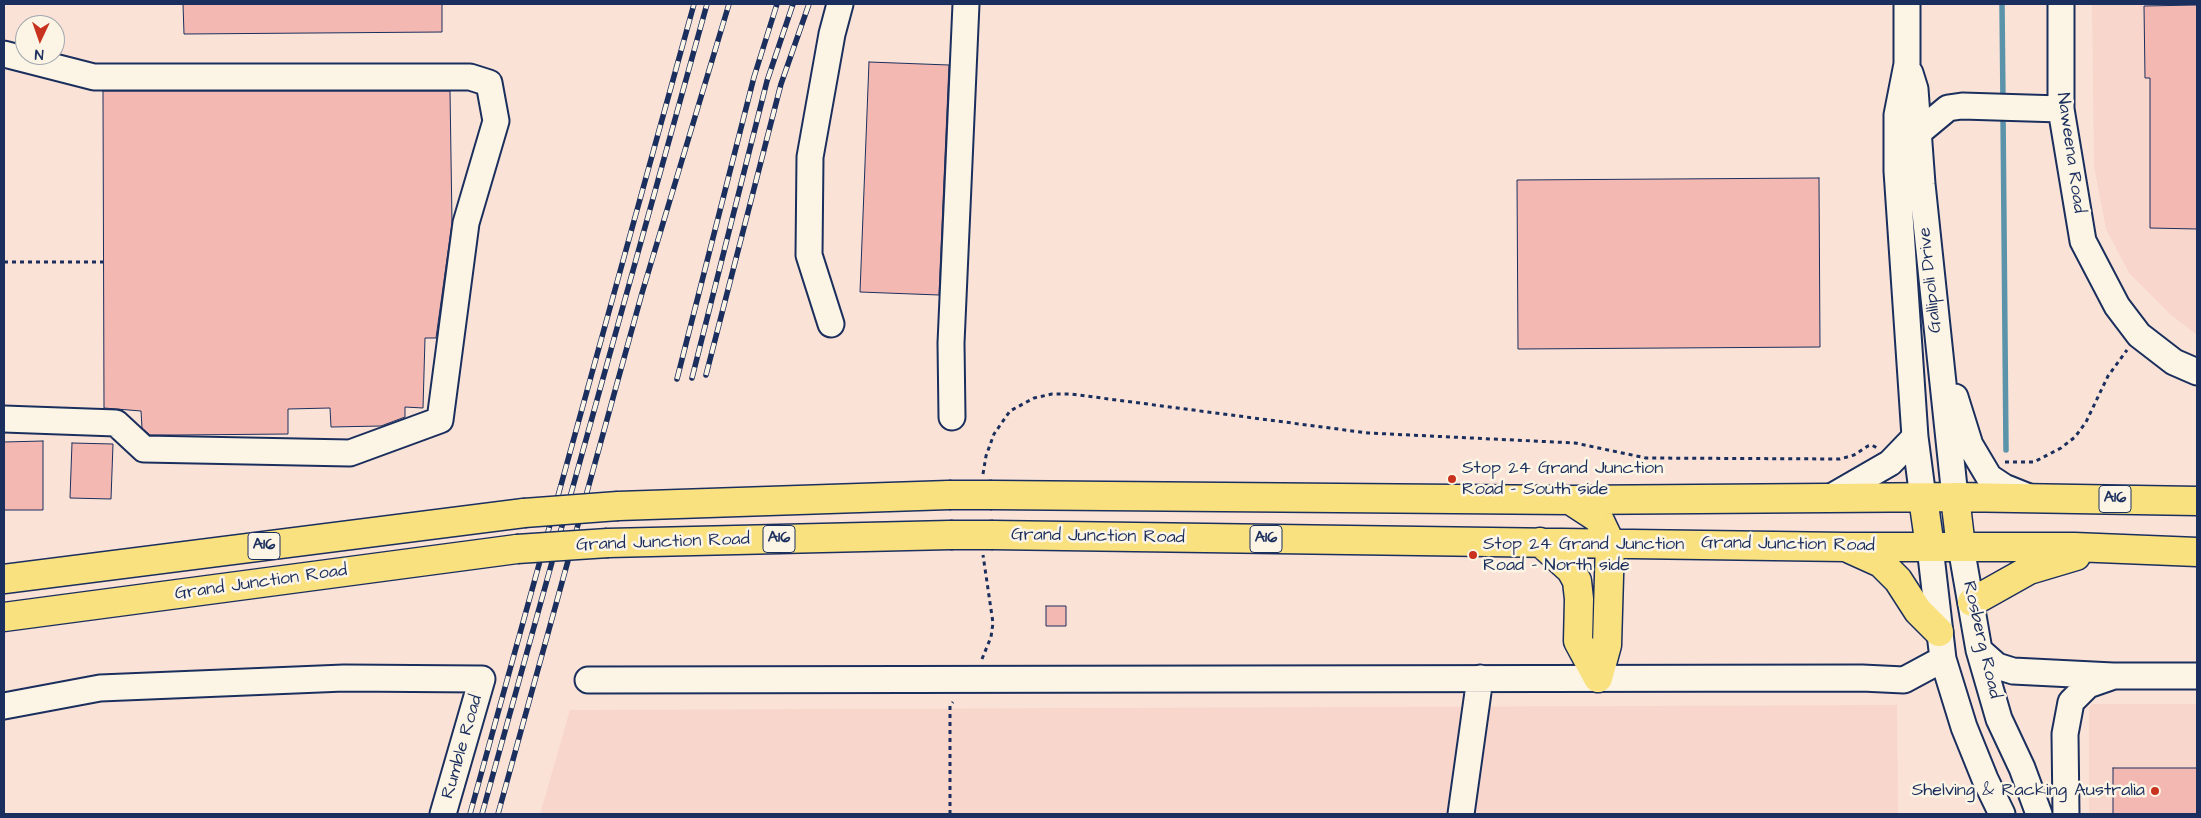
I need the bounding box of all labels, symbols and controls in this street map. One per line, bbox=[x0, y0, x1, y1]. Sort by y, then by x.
north arrow bbox=[15, 15, 65, 65]
text: N bbox=[34, 44, 44, 64]
street label: Naweena Road bbox=[2051, 91, 2089, 215]
street label: Gallipoli Drive bbox=[1915, 226, 1947, 334]
place label: Stop 24 Grand Junction Road - South side bbox=[1462, 458, 1663, 500]
marker: Stop 24 Grand Junction Road - South side bbox=[1446, 473, 1458, 485]
road number: A16 bbox=[2099, 486, 2131, 512]
street label: Grand Junction Road bbox=[1011, 525, 1185, 549]
road number: A16 bbox=[763, 526, 795, 552]
road number: A16 bbox=[1250, 526, 1282, 552]
street label: Grand Junction Road bbox=[576, 529, 750, 557]
road number: A16 bbox=[248, 532, 280, 560]
street label: Grand Junction Road bbox=[1701, 533, 1875, 557]
place label: Stop 24 Grand Junction Road - North side bbox=[1483, 534, 1684, 576]
marker: Stop 24 Grand Junction Road - North side bbox=[1467, 549, 1479, 561]
street label: Grand Junction Road bbox=[173, 560, 349, 606]
street label: Rosberg Road bbox=[1957, 579, 2005, 701]
street label: Rumble Road bbox=[438, 692, 488, 802]
place label: Shelving & Racking Australia bbox=[1912, 780, 2145, 802]
marker: Shelving & Racking Australia bbox=[2149, 785, 2161, 797]

